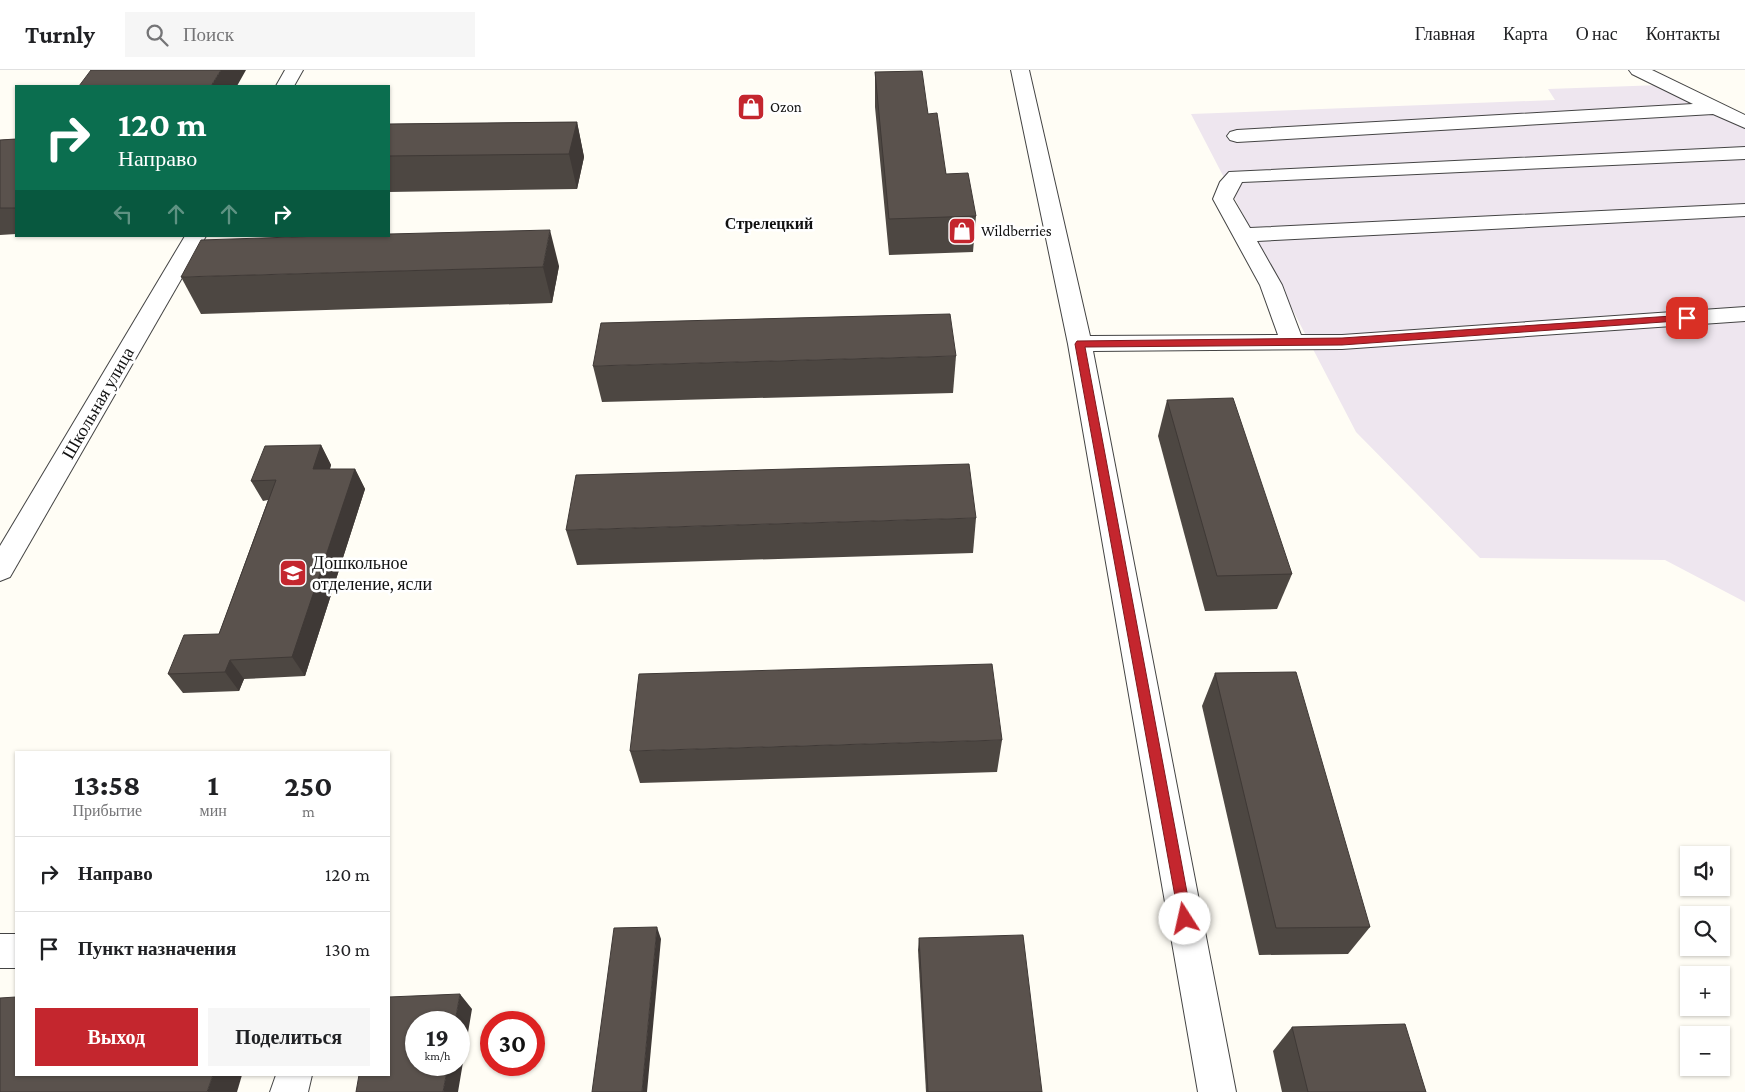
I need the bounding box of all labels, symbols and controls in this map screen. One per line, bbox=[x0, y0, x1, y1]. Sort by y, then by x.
search box bbox=[125, 12, 475, 57]
text: Turnly bbox=[25, 21, 95, 48]
icon: search bbox=[143, 21, 171, 49]
text: Поиск bbox=[183, 24, 234, 45]
text: Главная bbox=[1415, 24, 1475, 44]
text: Карта bbox=[1503, 24, 1548, 44]
text: О нас bbox=[1576, 24, 1618, 44]
text: Контакты bbox=[1646, 24, 1720, 44]
shop icon: Ozon bbox=[736, 92, 766, 122]
place label: Ozon bbox=[770, 99, 802, 115]
icon: right bbox=[35, 105, 100, 170]
text: 120 m bbox=[118, 105, 207, 144]
text: Направо bbox=[118, 146, 197, 171]
icon: left bbox=[109, 200, 137, 228]
icon: ahead bbox=[162, 200, 190, 228]
icon: ahead bbox=[215, 200, 243, 228]
icon: right bbox=[268, 200, 296, 228]
district label: Стрелецкий bbox=[725, 215, 813, 233]
shop icon: Wildberries bbox=[947, 216, 977, 246]
place label: Wildberries bbox=[981, 223, 1052, 239]
pin bbox=[1666, 297, 1708, 339]
icon: arrive bbox=[1673, 304, 1701, 332]
street label: Школьная улица bbox=[58, 344, 138, 462]
place label: Дошкольное отделение, ясли bbox=[312, 553, 433, 594]
school or university icon: Дошкольное отделение, ясли bbox=[278, 558, 308, 588]
text: 13:58 bbox=[74, 768, 140, 801]
text: 1 bbox=[208, 768, 219, 801]
text: 250 bbox=[284, 769, 333, 802]
text: Прибытие bbox=[72, 802, 142, 819]
text: мин bbox=[200, 802, 227, 819]
text: m bbox=[302, 803, 315, 820]
map controls bbox=[1680, 846, 1730, 1076]
button: sound bbox=[1680, 846, 1730, 896]
icon: right bbox=[35, 860, 63, 888]
text: Направо bbox=[78, 863, 153, 884]
text: 120 m bbox=[325, 864, 370, 885]
position arrow bbox=[1158, 892, 1210, 944]
button: search bbox=[1680, 906, 1730, 956]
icon: arrive bbox=[35, 935, 63, 963]
text: Пункт назначения bbox=[78, 938, 236, 959]
text: 130 m bbox=[325, 939, 370, 960]
button: + bbox=[1680, 966, 1730, 1016]
button: Выход bbox=[35, 1008, 198, 1066]
button: Поделиться bbox=[208, 1008, 370, 1066]
speed limit sign: 30 bbox=[480, 1011, 545, 1076]
text: 19 bbox=[426, 1024, 449, 1051]
button: − bbox=[1680, 1026, 1730, 1076]
text: km/h bbox=[425, 1049, 450, 1063]

